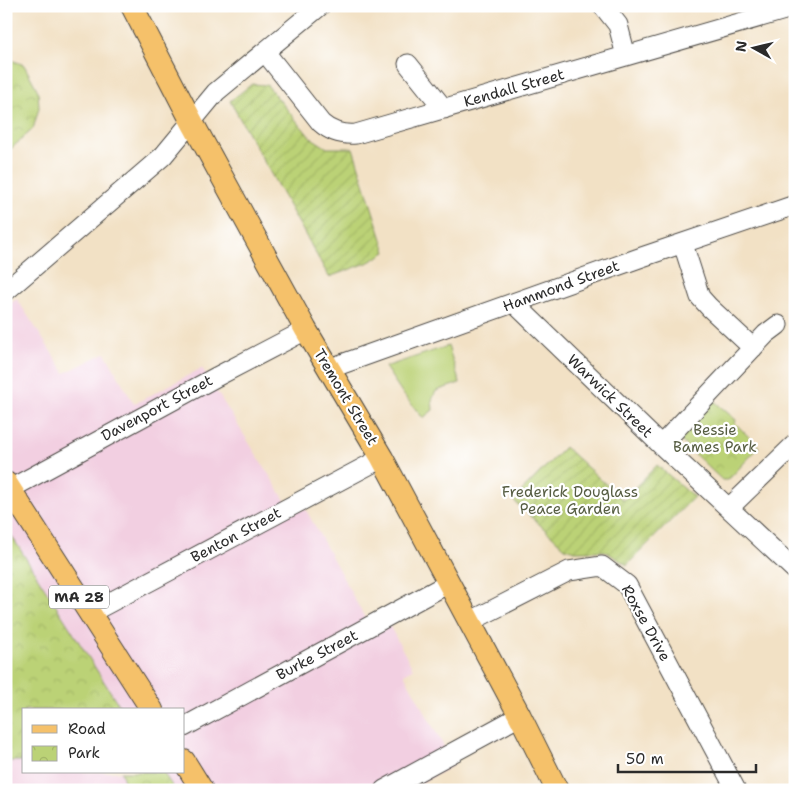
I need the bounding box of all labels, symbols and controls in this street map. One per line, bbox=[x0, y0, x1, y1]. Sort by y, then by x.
north arrow bbox=[728, 22, 778, 72]
text: N bbox=[731, 39, 751, 53]
street label: Kendall Street bbox=[461, 64, 567, 112]
street label: Hammond Street bbox=[500, 256, 622, 316]
street label: Tremont Street bbox=[309, 345, 383, 449]
street label: Warwick Street bbox=[563, 350, 657, 442]
street label: Davenport Street bbox=[98, 370, 216, 446]
park label: Bessie Bames Park bbox=[673, 420, 757, 457]
park label: Frederick Douglass Peace Garden bbox=[502, 482, 638, 519]
street label: Benton Street bbox=[187, 503, 285, 567]
street label: Roxse Drive bbox=[617, 581, 675, 665]
road number: MA 28 bbox=[49, 586, 109, 608]
street label: Burke Street bbox=[273, 625, 361, 685]
legend bbox=[22, 708, 185, 774]
text: Road bbox=[68, 719, 106, 739]
scale bar bbox=[618, 741, 756, 773]
text: Park bbox=[68, 743, 100, 763]
text: 50 m bbox=[626, 749, 664, 769]

